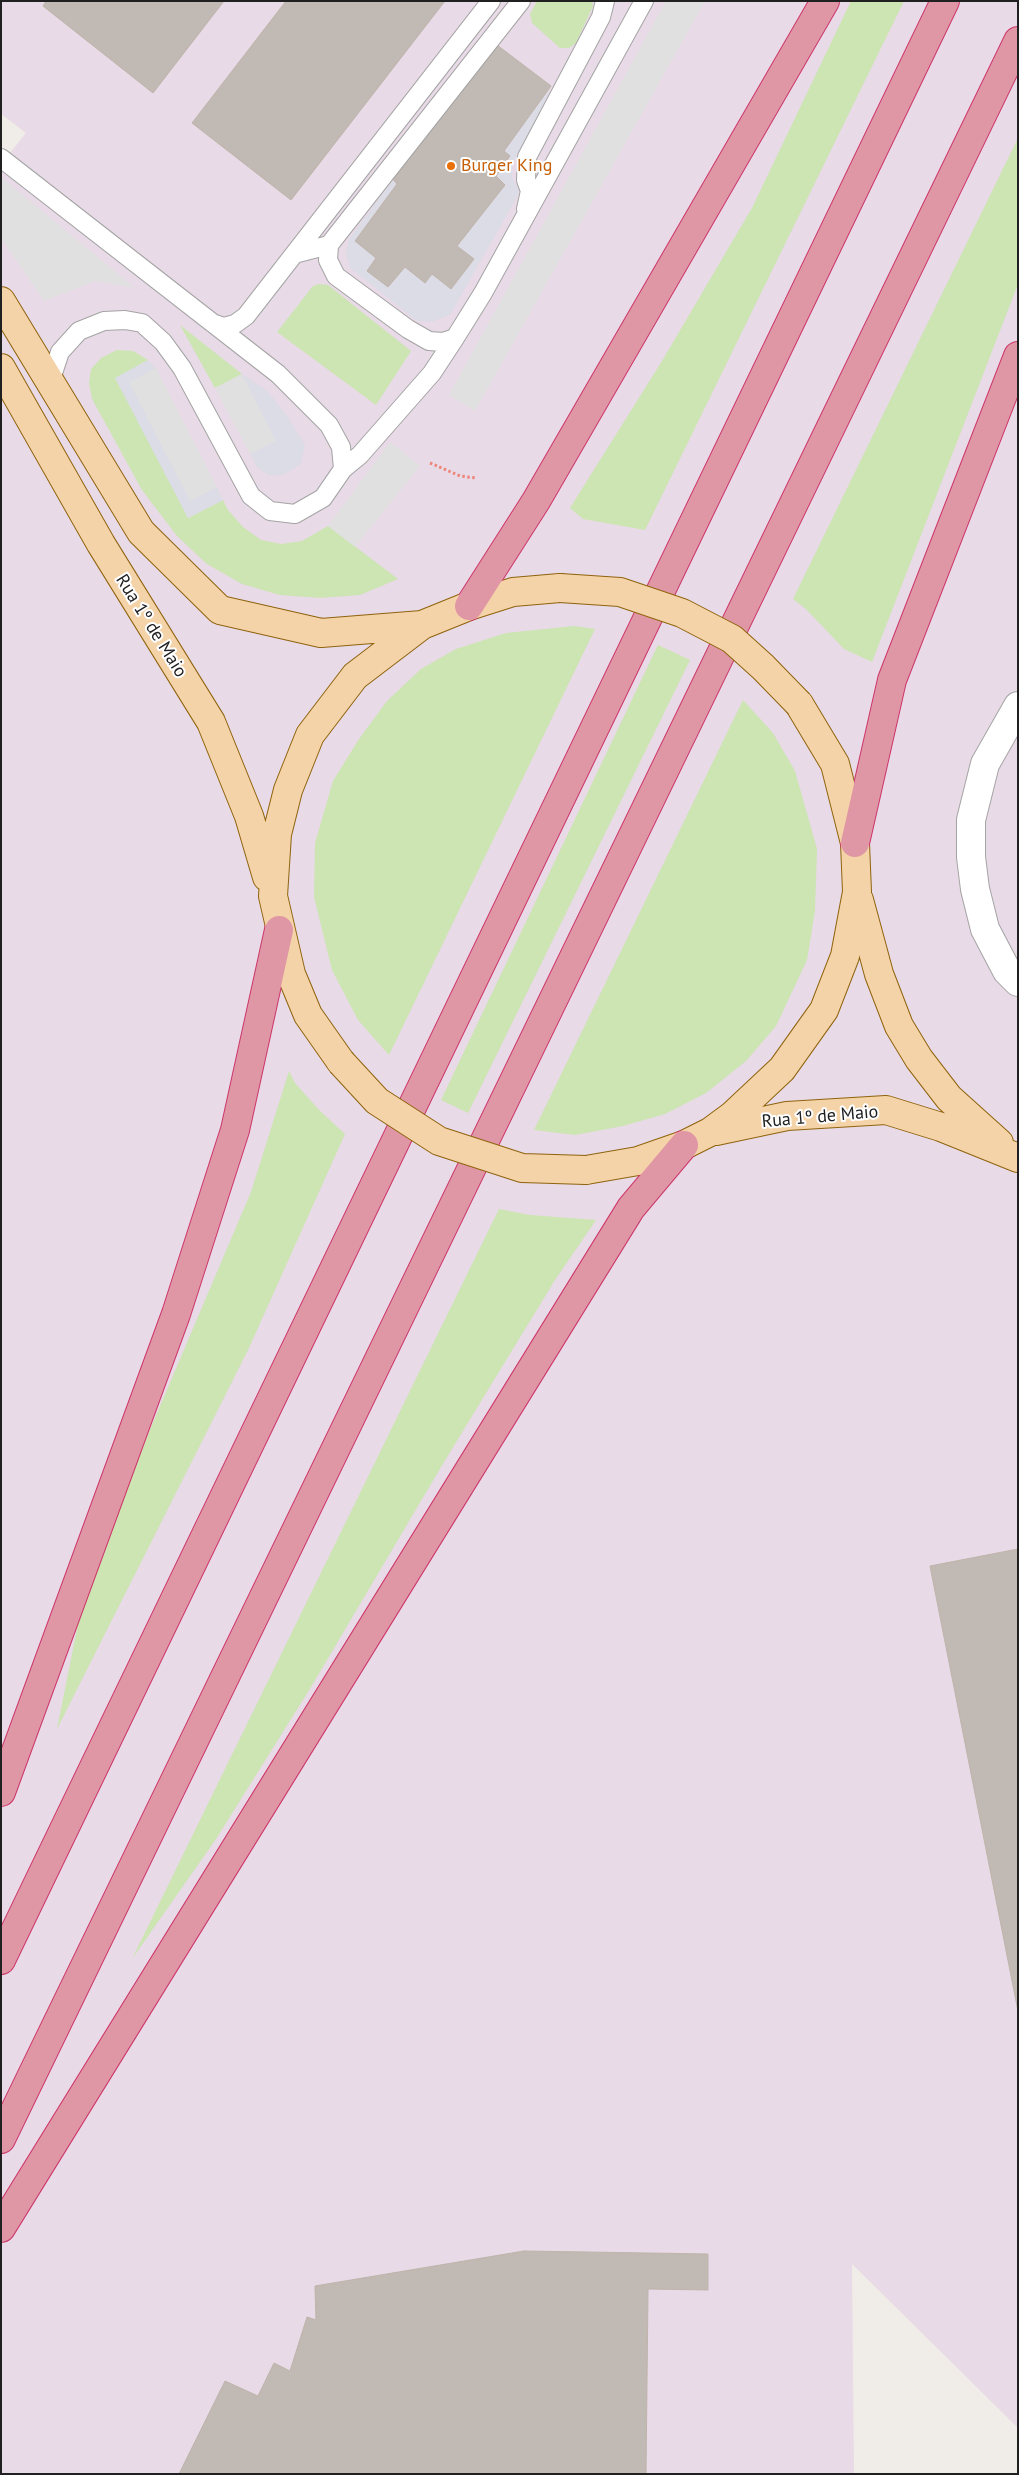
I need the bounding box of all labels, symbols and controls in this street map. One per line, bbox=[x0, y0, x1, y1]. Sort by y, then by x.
place label: Burger King bbox=[461, 155, 552, 177]
marker: Burger King bbox=[445, 160, 457, 172]
street label: Rua 1º de Maio bbox=[111, 571, 191, 681]
street label: Rua 1º de Maio bbox=[761, 1101, 879, 1133]

